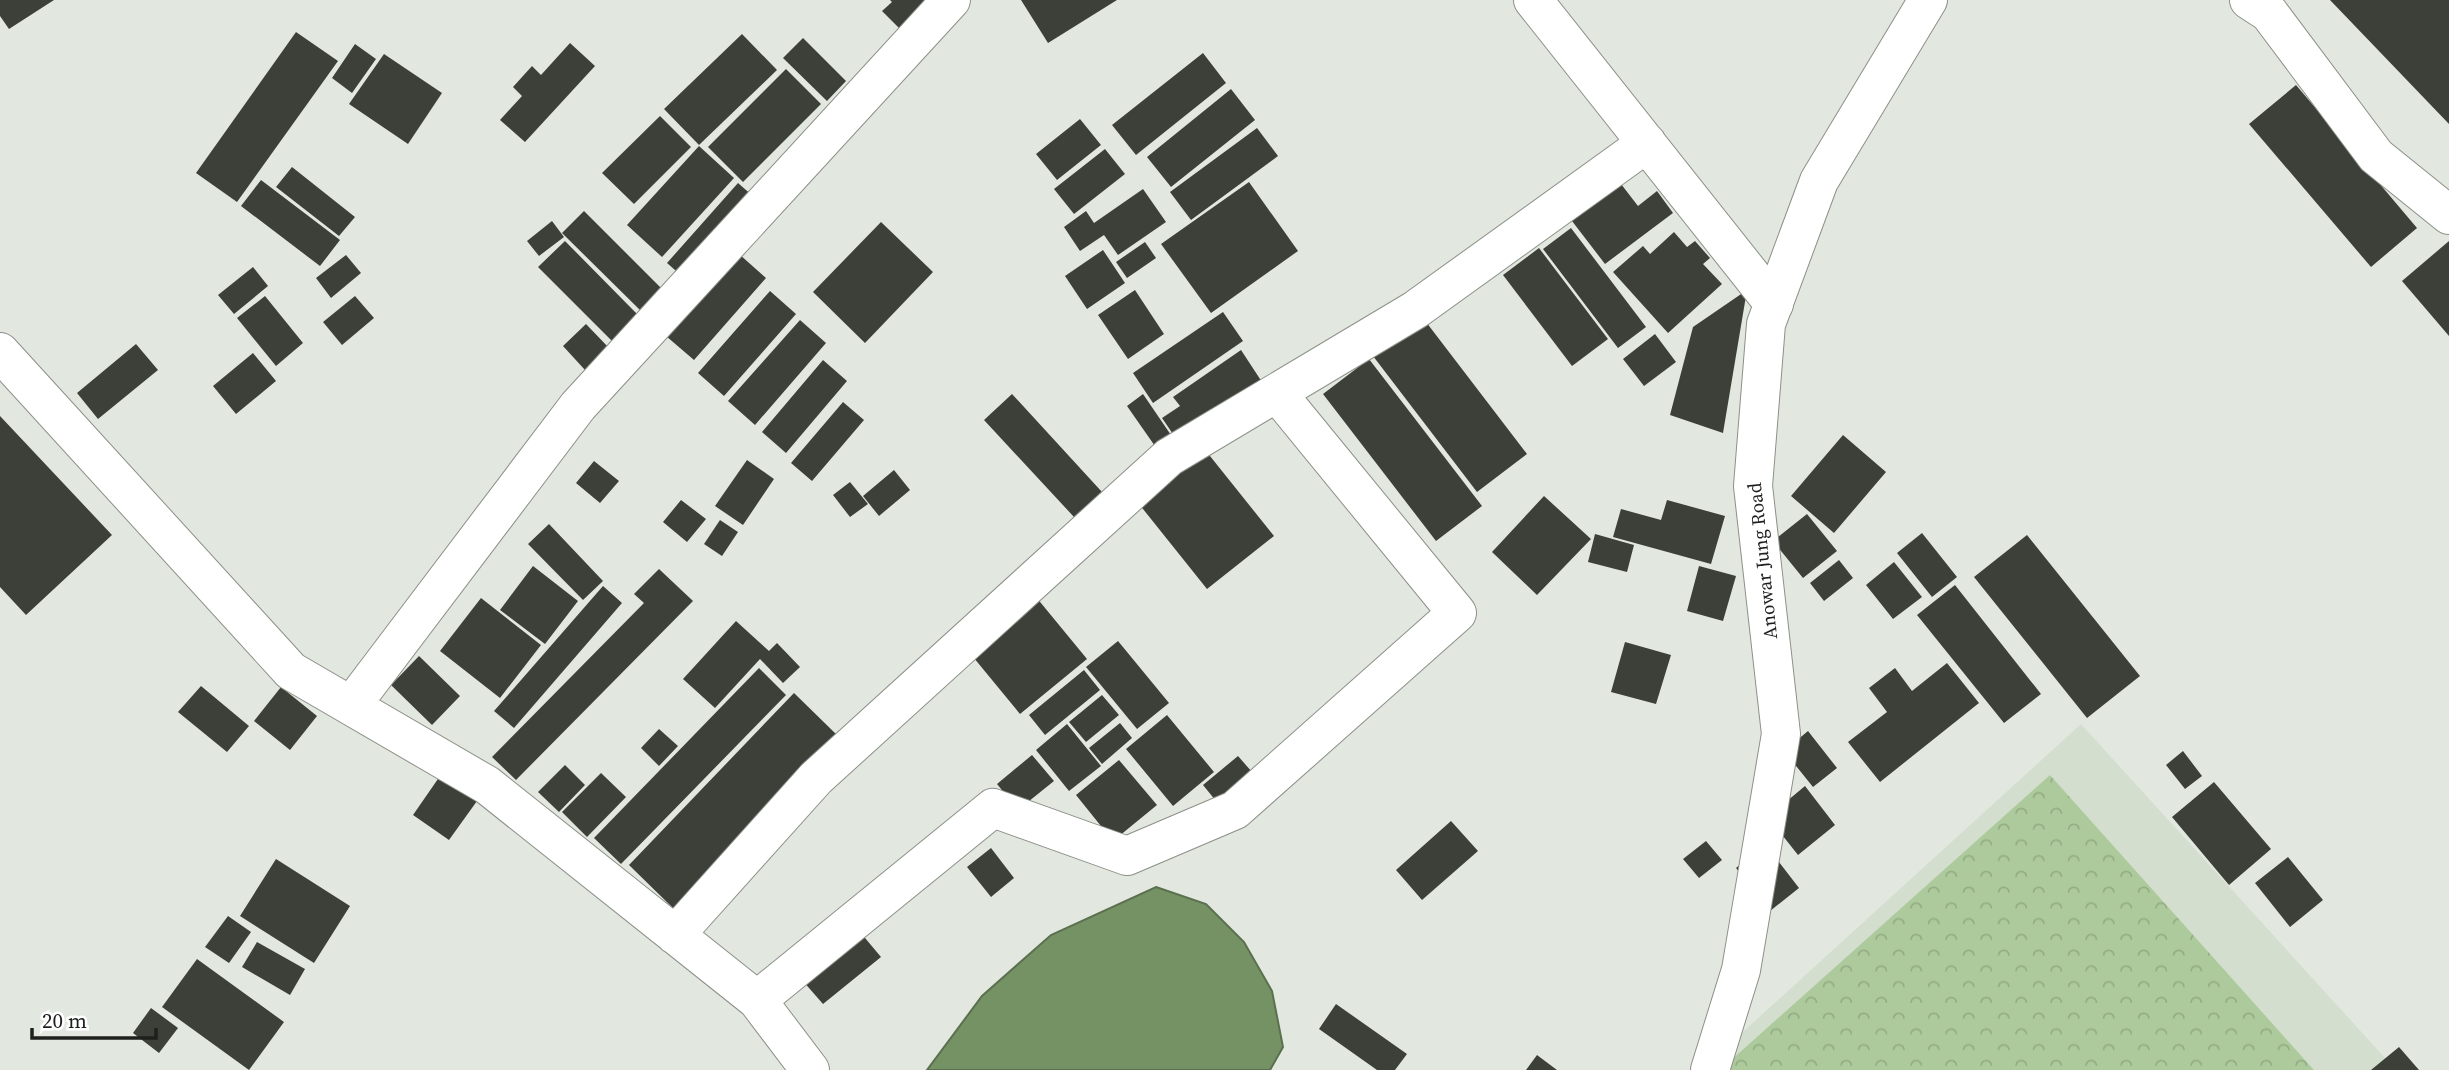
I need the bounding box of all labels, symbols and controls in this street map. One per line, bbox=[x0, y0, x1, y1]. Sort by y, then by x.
street label: Anowar Jung Road bbox=[1741, 481, 1783, 641]
scale bar bbox=[32, 996, 156, 1040]
text: 20 m bbox=[42, 1006, 87, 1035]

